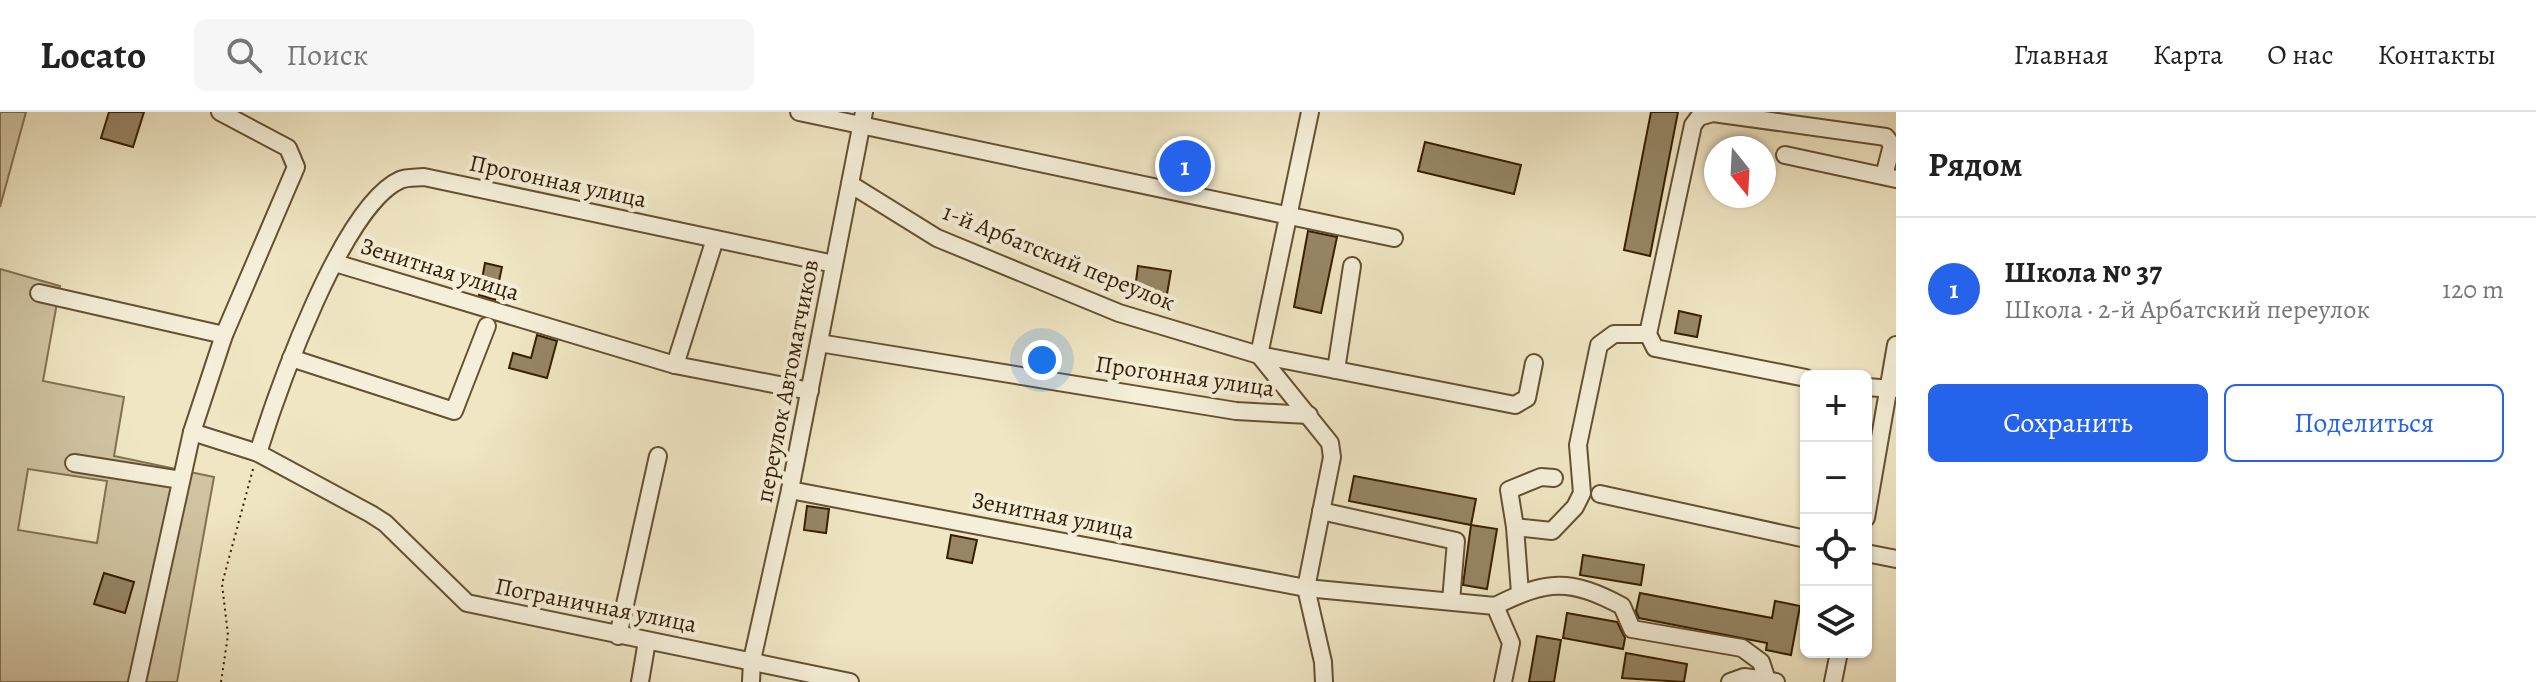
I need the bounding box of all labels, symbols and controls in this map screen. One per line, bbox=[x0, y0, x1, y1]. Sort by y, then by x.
search box bbox=[194, 19, 754, 91]
text: Locato bbox=[40, 29, 146, 81]
icon: search bbox=[222, 33, 266, 77]
text: Поиск bbox=[286, 35, 368, 75]
text: Главная bbox=[2013, 36, 2109, 74]
text: Карта bbox=[2153, 36, 2223, 74]
text: О нас bbox=[2267, 36, 2334, 74]
text: Контакты bbox=[2378, 36, 2496, 74]
pin: 1 bbox=[1159, 136, 1211, 196]
north arrow bbox=[1704, 136, 1776, 208]
text: Рядом bbox=[1928, 141, 2022, 188]
street label: Прогонная улица bbox=[466, 147, 650, 215]
street label: 1-й Арбатский переулок bbox=[938, 196, 1180, 318]
street label: Зенитная улица bbox=[357, 230, 523, 308]
text: Школа № 37 bbox=[2004, 252, 2162, 292]
street label: переулок Автоматчиков bbox=[748, 257, 826, 505]
text: 1 bbox=[1949, 272, 1959, 307]
text: 120 m bbox=[2442, 272, 2504, 307]
text: Школа · 2-й Арбатский переулок bbox=[2004, 292, 2370, 327]
your location bbox=[1022, 340, 1062, 380]
street label: Прогонная улица bbox=[1093, 348, 1277, 404]
map controls bbox=[1800, 370, 1872, 658]
button: + bbox=[1800, 370, 1872, 442]
button: Сохранить bbox=[1928, 384, 2208, 462]
button: Поделиться bbox=[2224, 384, 2504, 462]
button: − bbox=[1800, 442, 1872, 514]
street label: Зенитная улица bbox=[969, 484, 1137, 546]
button: locate bbox=[1800, 514, 1872, 586]
street label: Пограничная улица bbox=[493, 570, 699, 640]
button: layers bbox=[1800, 586, 1872, 658]

